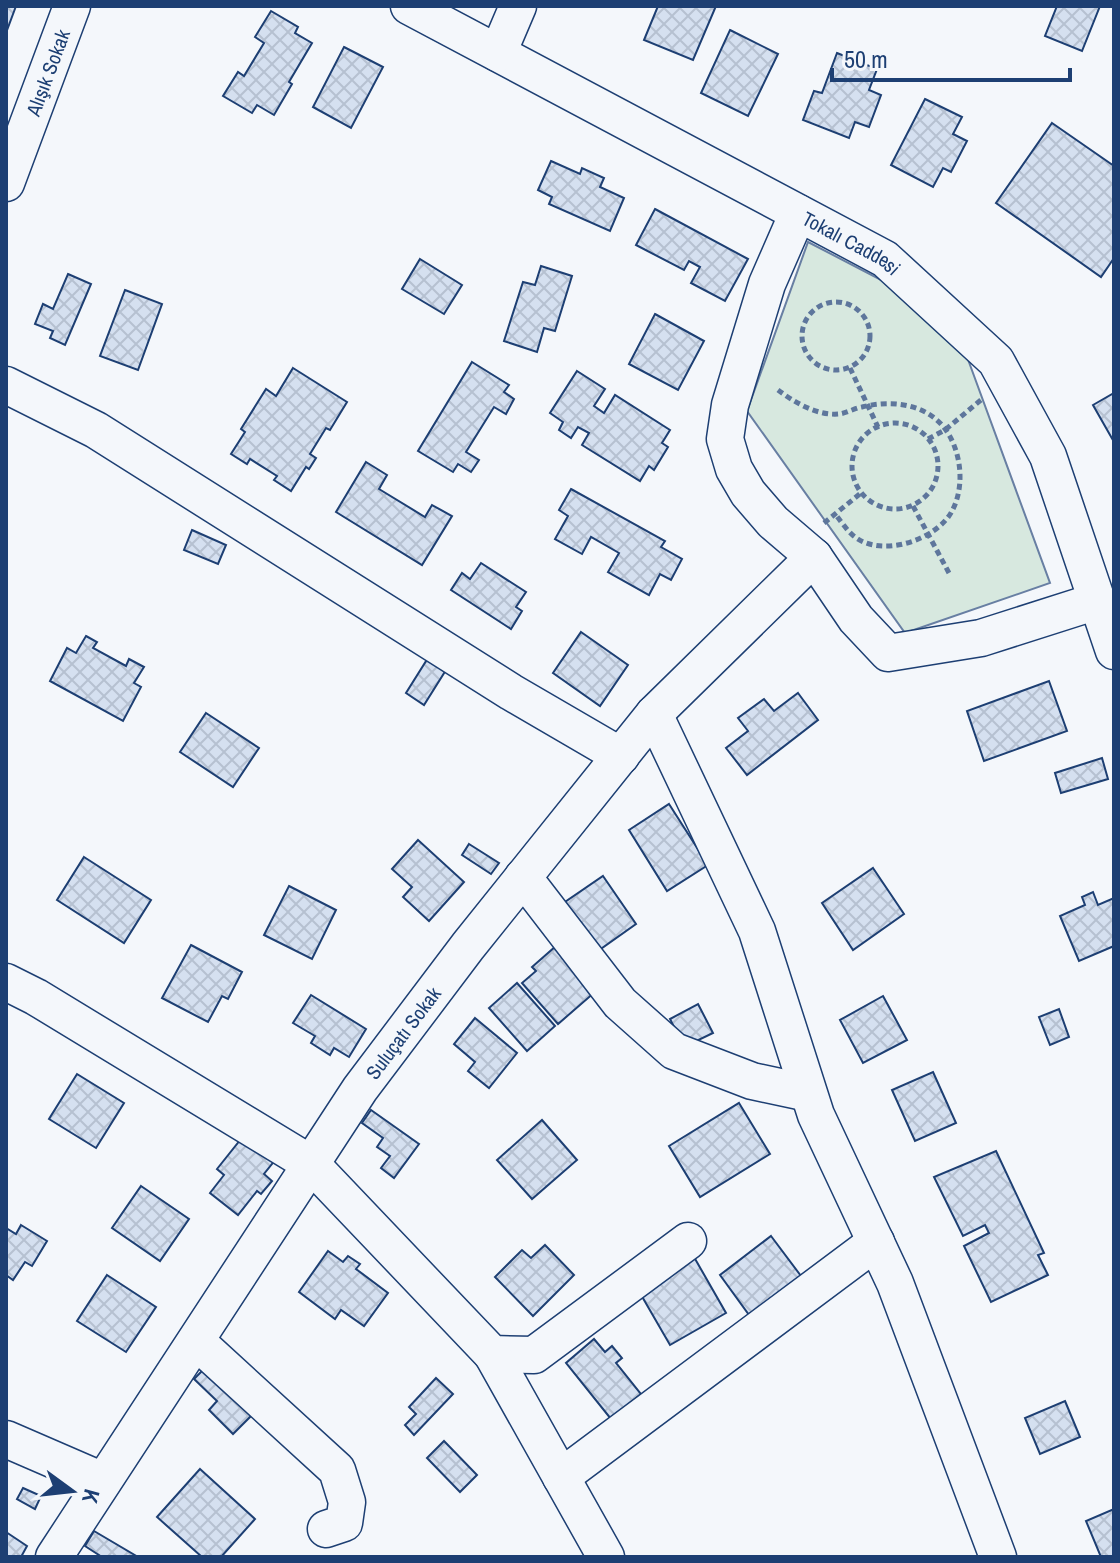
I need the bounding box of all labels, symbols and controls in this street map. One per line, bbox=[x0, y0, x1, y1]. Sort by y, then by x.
street label: Alışık Sokak bbox=[18, 25, 76, 120]
scale bar bbox=[832, 32, 1070, 82]
text: 50 m bbox=[844, 43, 888, 75]
street label: Tokalı Caddesi bbox=[798, 204, 907, 281]
street label: Suluçatı Sokak bbox=[359, 980, 447, 1084]
north arrow bbox=[32, 1451, 112, 1531]
text: K bbox=[75, 1486, 107, 1506]

